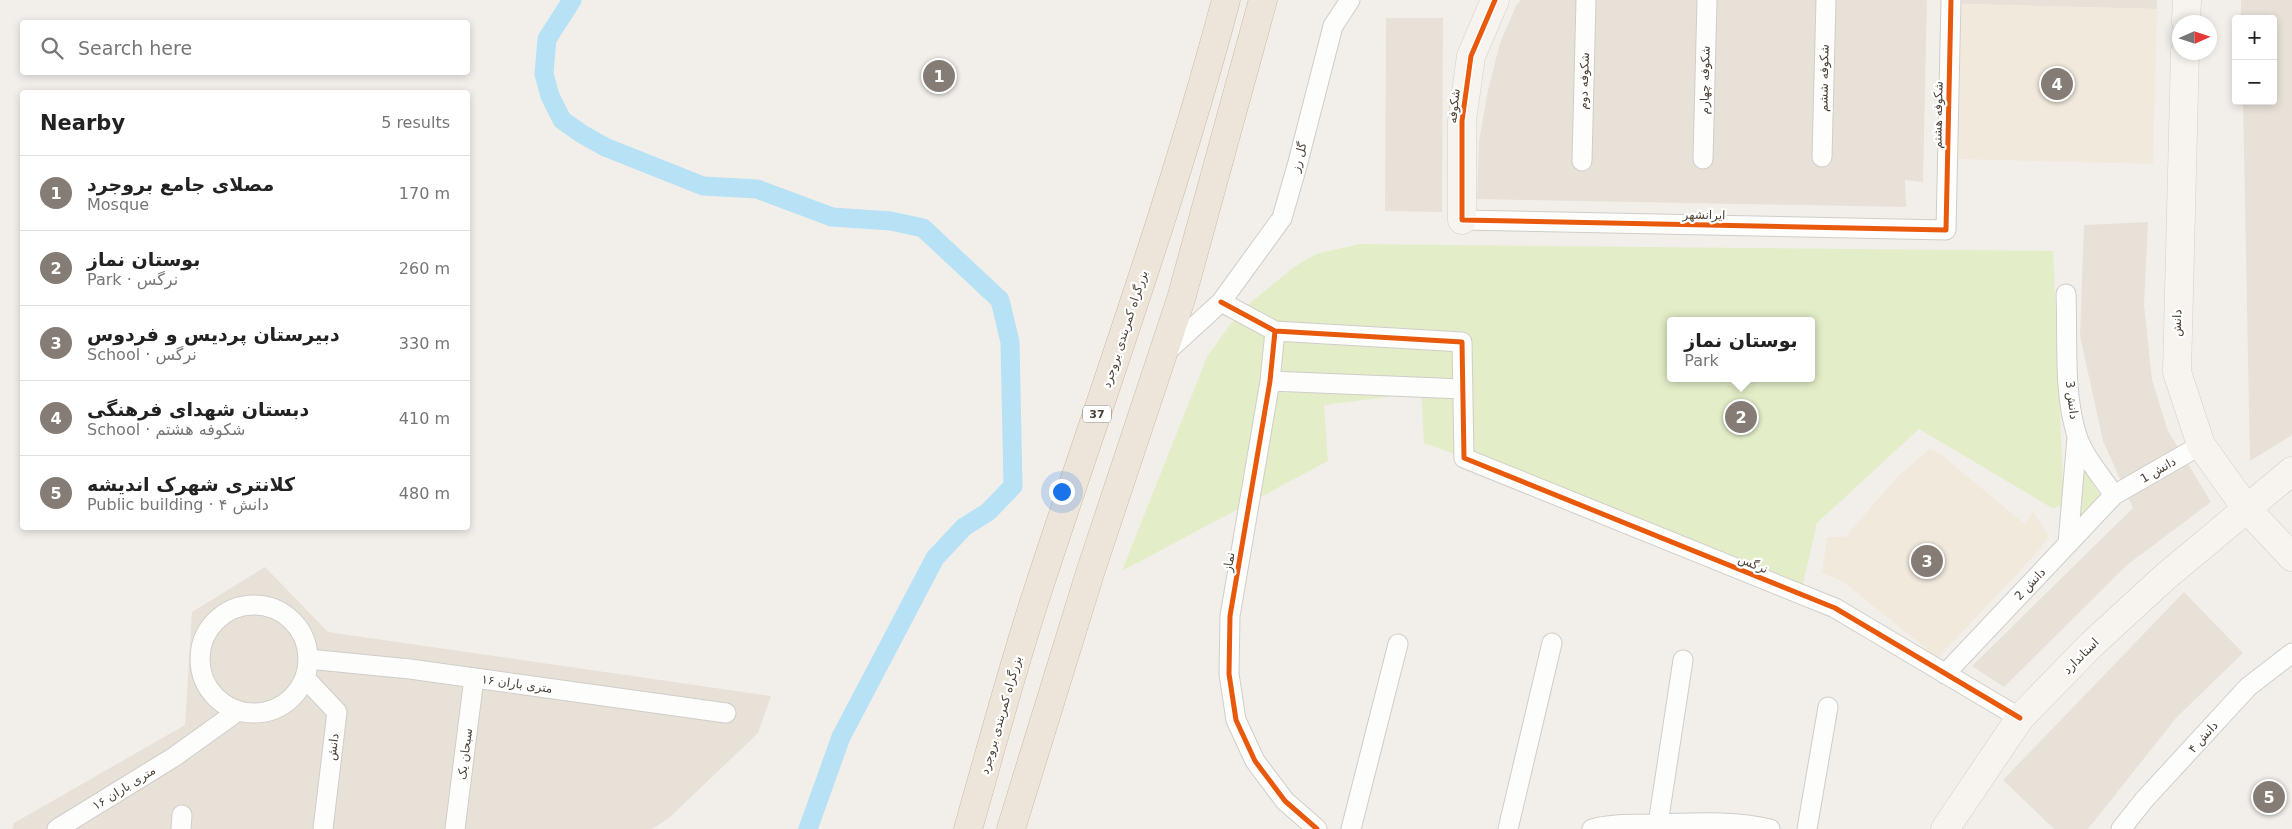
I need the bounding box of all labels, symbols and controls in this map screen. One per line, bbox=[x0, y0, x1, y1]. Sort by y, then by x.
north arrow bbox=[2172, 15, 2217, 60]
map controls bbox=[2232, 15, 2277, 105]
button: + bbox=[2232, 15, 2277, 60]
search box bbox=[20, 20, 470, 75]
icon: search bbox=[38, 34, 66, 62]
text: Search here bbox=[78, 37, 192, 59]
street label: شکوفه ششم bbox=[1816, 44, 1833, 112]
street label: شکوفه چهارم bbox=[1697, 46, 1714, 114]
street label: شکوفه دوم bbox=[1576, 52, 1593, 110]
pin: 1 bbox=[923, 57, 955, 95]
button: − bbox=[2232, 60, 2277, 105]
pin: 4 bbox=[2041, 65, 2073, 103]
street label: شکوفه هشتم bbox=[1930, 81, 1947, 149]
street label: شکوفه bbox=[1445, 88, 1464, 124]
text: Nearby bbox=[40, 111, 125, 135]
text: 5 results bbox=[381, 113, 450, 132]
street label: گل رز bbox=[1288, 140, 1311, 175]
text: مصلای جامع بروجرد bbox=[87, 173, 274, 195]
text: 1 bbox=[50, 184, 62, 203]
text: 170 m bbox=[399, 184, 450, 203]
text: Mosque bbox=[87, 195, 149, 214]
street label: ایرانشهر bbox=[1681, 208, 1726, 223]
text: بوستان نماز bbox=[87, 248, 200, 270]
text: 2 bbox=[50, 259, 62, 278]
text: 260 m bbox=[399, 259, 450, 278]
street label: بزرگراه کمربندی بروجرد bbox=[1099, 269, 1152, 390]
text: Park · نرگس bbox=[87, 270, 178, 289]
street label: دانش bbox=[2170, 309, 2185, 337]
popup bbox=[1667, 317, 1815, 382]
text: دبیرستان پردیس و فردوس bbox=[87, 323, 340, 345]
text: بوستان نماز bbox=[1684, 329, 1798, 351]
text: 3 bbox=[50, 334, 62, 353]
text: 330 m bbox=[399, 334, 450, 353]
text: School · نرگس bbox=[87, 345, 197, 364]
text: Park bbox=[1684, 351, 1719, 370]
street label: دانش 3 bbox=[2062, 380, 2081, 420]
text: دبستان شهدای فرهنگی bbox=[87, 398, 309, 420]
pin: 2 bbox=[1725, 398, 1757, 436]
road number: 37 bbox=[1083, 406, 1111, 422]
text: 4 bbox=[50, 409, 62, 428]
text: 410 m bbox=[399, 409, 450, 428]
text: School · شکوفه هشتم bbox=[87, 420, 245, 439]
street label: دانش 1 bbox=[2138, 454, 2179, 487]
text: کلانتری شهرک اندیشه bbox=[87, 473, 295, 495]
your location bbox=[1049, 479, 1075, 505]
text: 5 bbox=[50, 484, 62, 503]
text: 480 m bbox=[399, 484, 450, 503]
text: Public building · دانش ۴ bbox=[87, 495, 269, 514]
pin: 3 bbox=[1911, 542, 1943, 580]
street label: نماز bbox=[1220, 551, 1238, 574]
street label: نرگس bbox=[1736, 552, 1770, 577]
street label: دانش 2 bbox=[2012, 565, 2049, 604]
street label: استاندارد bbox=[2060, 635, 2102, 677]
street label: بزرگراه کمربندی بروجرد bbox=[977, 654, 1026, 776]
street label: ۱۶ متری باران bbox=[480, 672, 553, 697]
street label: دانش ۴ bbox=[2185, 718, 2222, 756]
street label: سبحان یک bbox=[455, 727, 475, 781]
street label: دانش bbox=[324, 733, 343, 762]
street label: ۱۶ متری باران bbox=[90, 763, 159, 814]
pin: 5 bbox=[2253, 778, 2285, 816]

